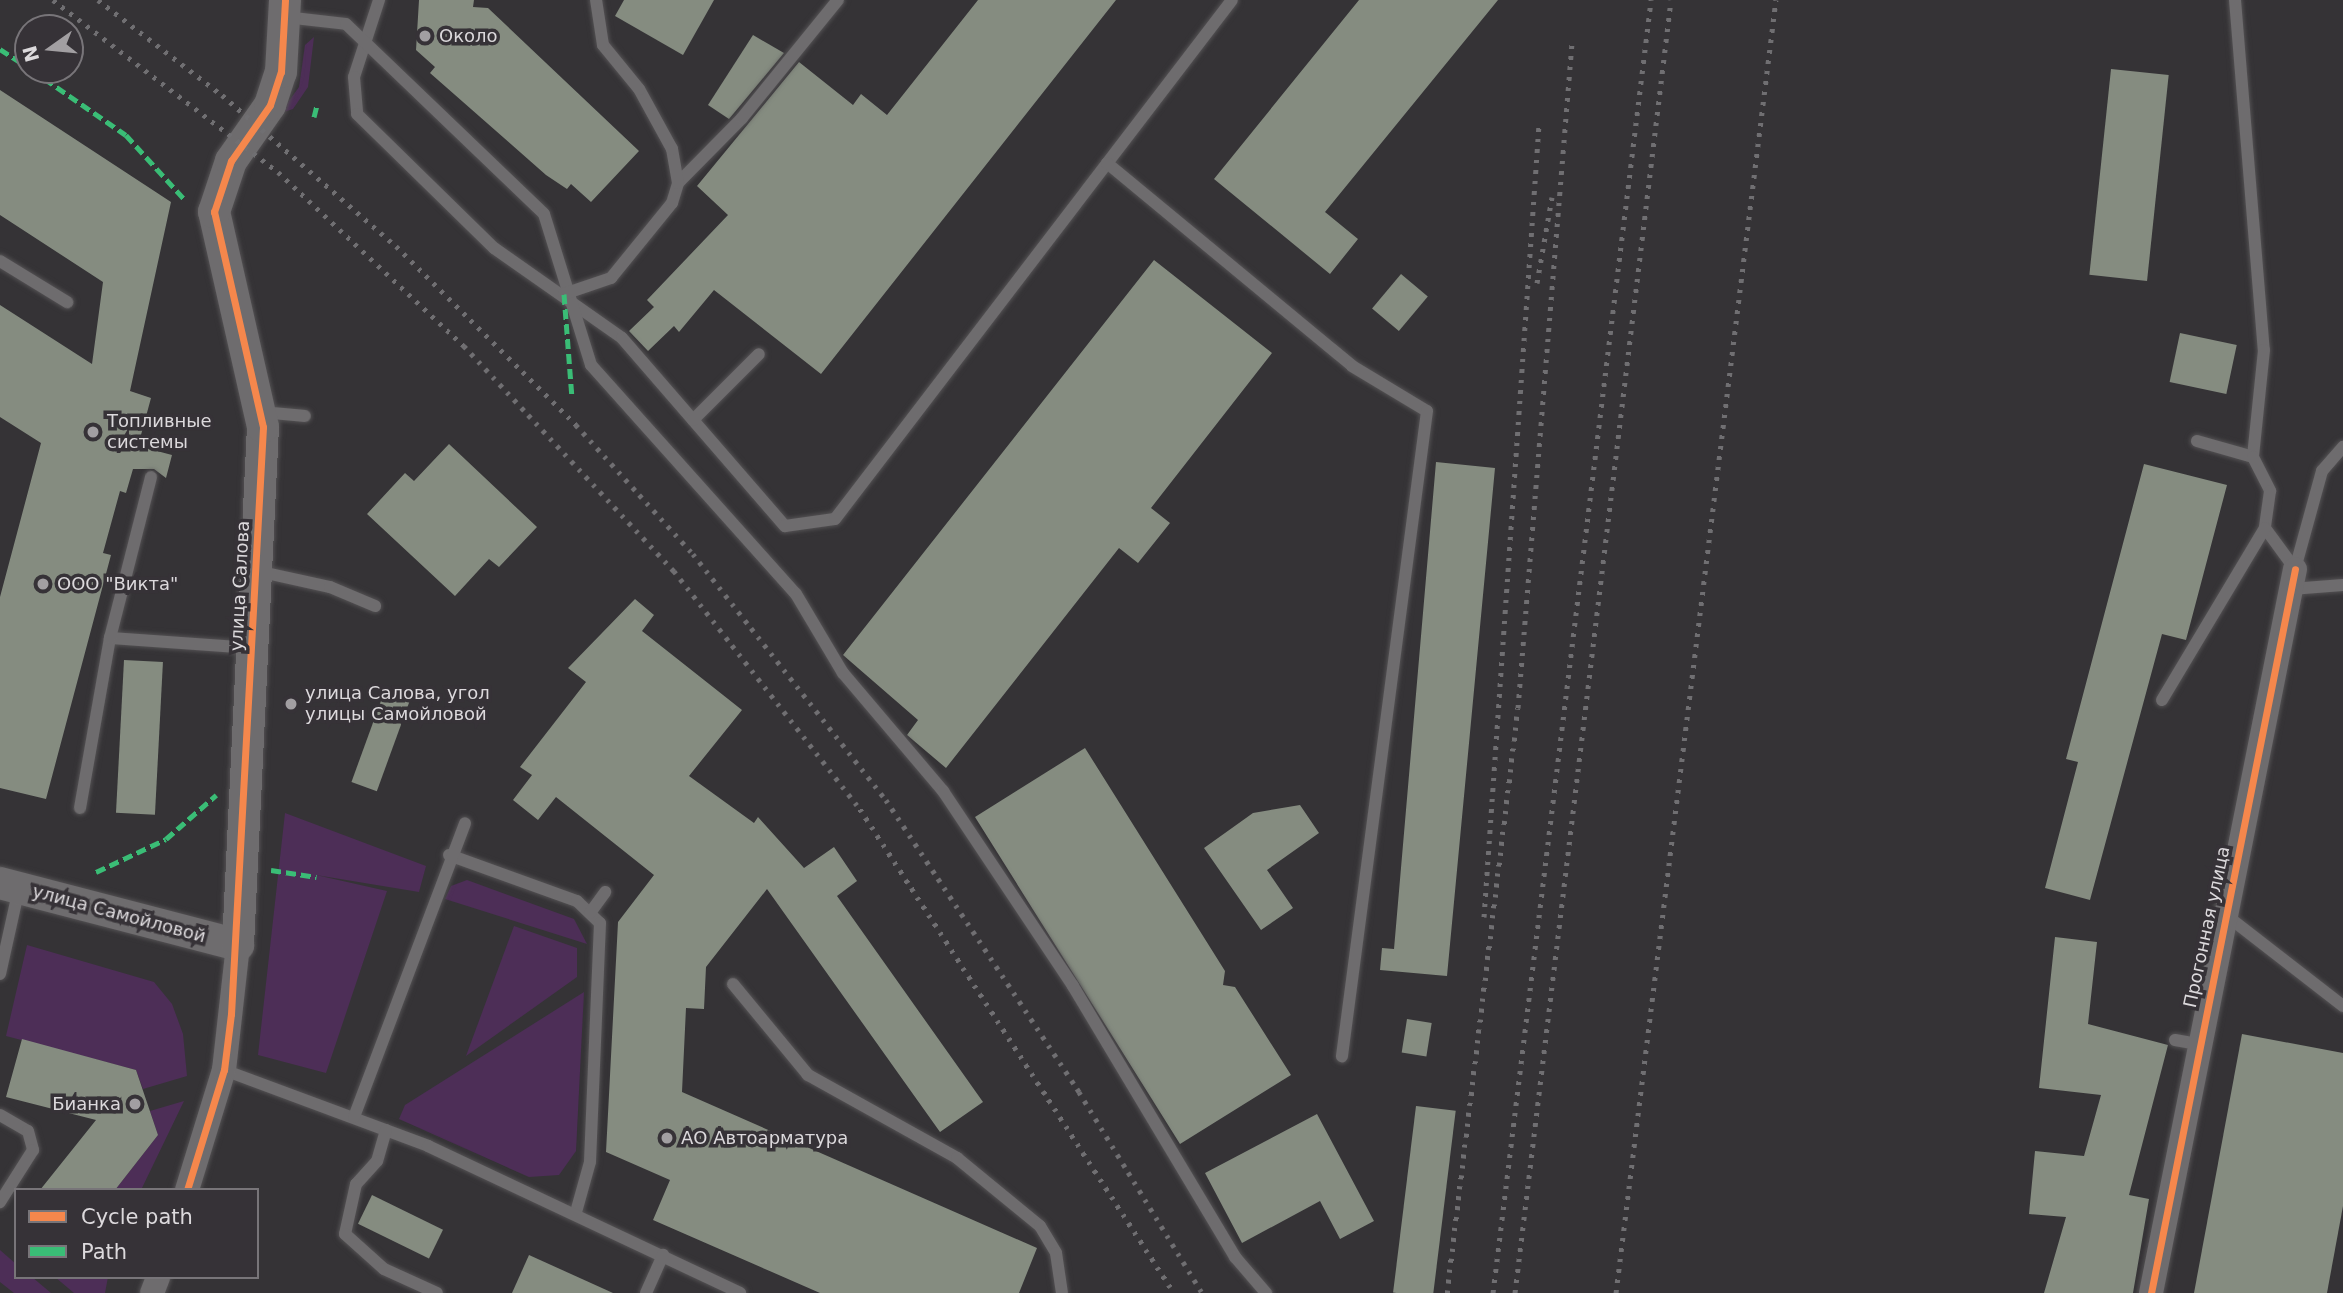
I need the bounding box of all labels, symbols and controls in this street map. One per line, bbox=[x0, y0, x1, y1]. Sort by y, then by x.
north arrow bbox=[14, 14, 84, 84]
place label: Около bbox=[439, 25, 498, 47]
marker: Около bbox=[417, 28, 433, 44]
text: N bbox=[18, 43, 43, 64]
place label: Топливные системы bbox=[107, 411, 212, 453]
marker: Топливные системы bbox=[85, 424, 101, 440]
street label: улица Салова bbox=[226, 520, 254, 652]
place label: ООО "Викта" bbox=[57, 573, 178, 595]
marker: ООО "Викта" bbox=[35, 576, 51, 592]
place label: улица Салова, угол улицы Самойловой bbox=[305, 683, 490, 726]
marker: улица Салова, угол улицы Самойловой bbox=[283, 696, 299, 712]
street label: Прогонная улица bbox=[2179, 844, 2235, 1010]
street label: улица Самойловой bbox=[30, 880, 208, 948]
place label: Бианка bbox=[52, 1093, 121, 1115]
marker: Бианка bbox=[127, 1096, 143, 1112]
place label: АО Автоарматура bbox=[681, 1127, 848, 1149]
marker: АО Автоарматура bbox=[659, 1130, 675, 1146]
legend bbox=[14, 1188, 259, 1279]
text: Cycle path bbox=[81, 1205, 193, 1229]
text: Path bbox=[81, 1240, 127, 1264]

